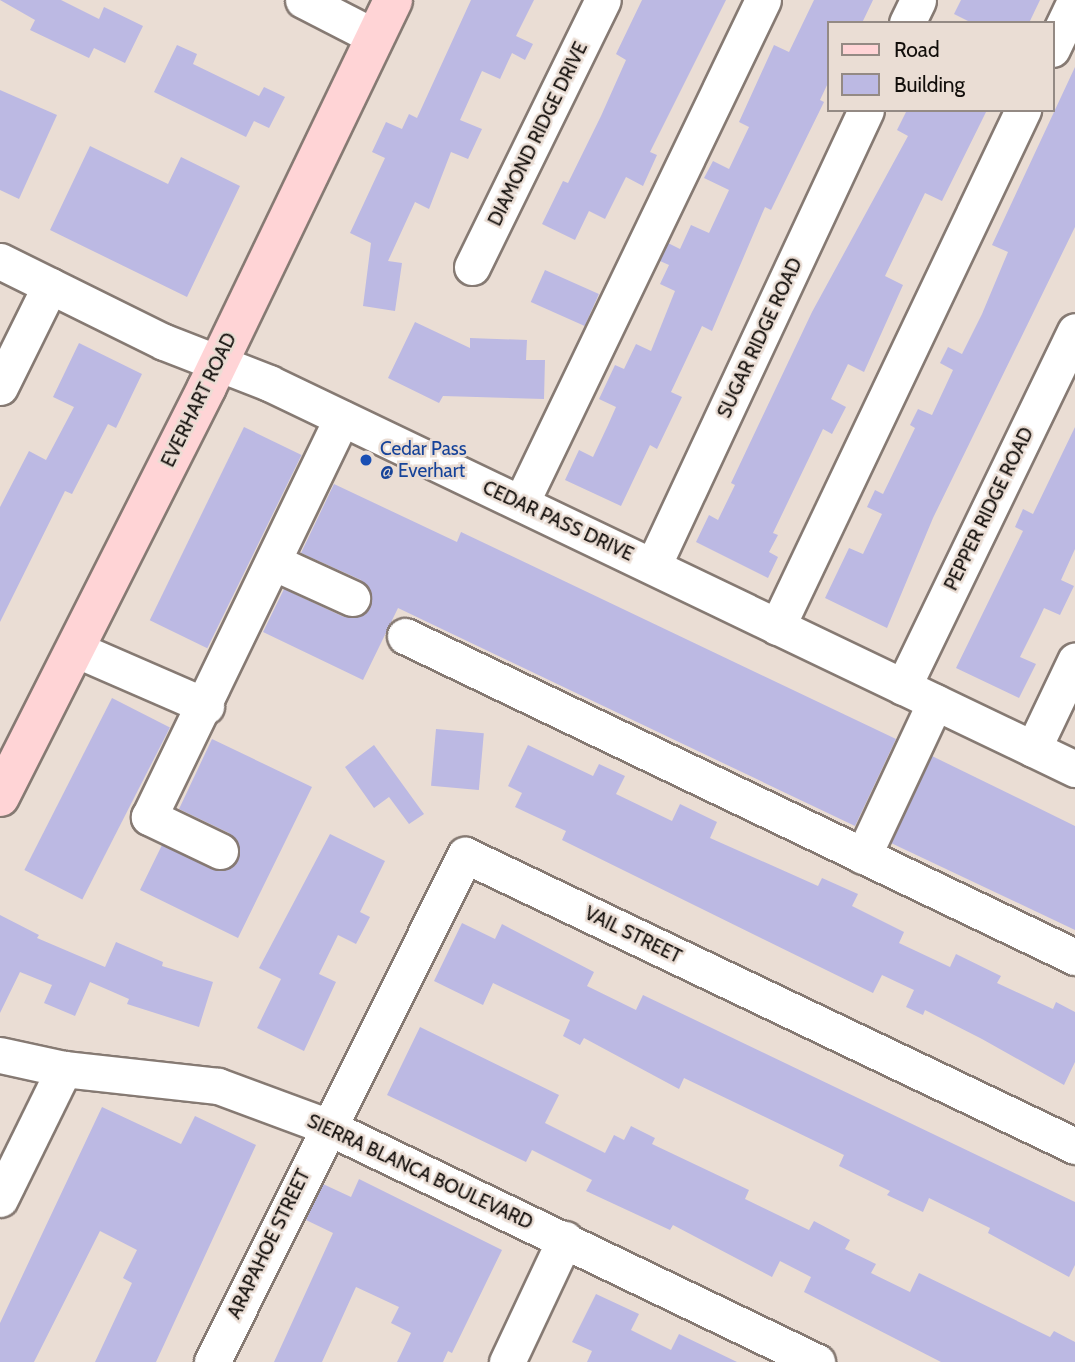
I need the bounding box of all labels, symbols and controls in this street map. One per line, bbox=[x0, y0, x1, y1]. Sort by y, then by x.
legend bbox=[827, 21, 1054, 112]
text: Road bbox=[894, 37, 940, 62]
street label: DIAMOND RIDGE DRIVE bbox=[484, 38, 592, 230]
text: Building bbox=[894, 72, 965, 97]
street label: SUGAR RIDGE ROAD bbox=[713, 254, 807, 422]
street label: EVERHART ROAD bbox=[157, 329, 241, 471]
street label: PEPPER RIDGE ROAD bbox=[940, 424, 1038, 594]
place label: Cedar Pass @ Everhart bbox=[380, 438, 467, 482]
marker: Cedar Pass @ Everhart bbox=[358, 452, 374, 468]
street label: CEDAR PASS DRIVE bbox=[479, 476, 637, 566]
street label: VAIL STREET bbox=[581, 902, 685, 968]
street label: SIERRA BLANCA BOULEVARD bbox=[304, 1110, 536, 1234]
street label: ARAPAHOE STREET bbox=[223, 1166, 315, 1322]

